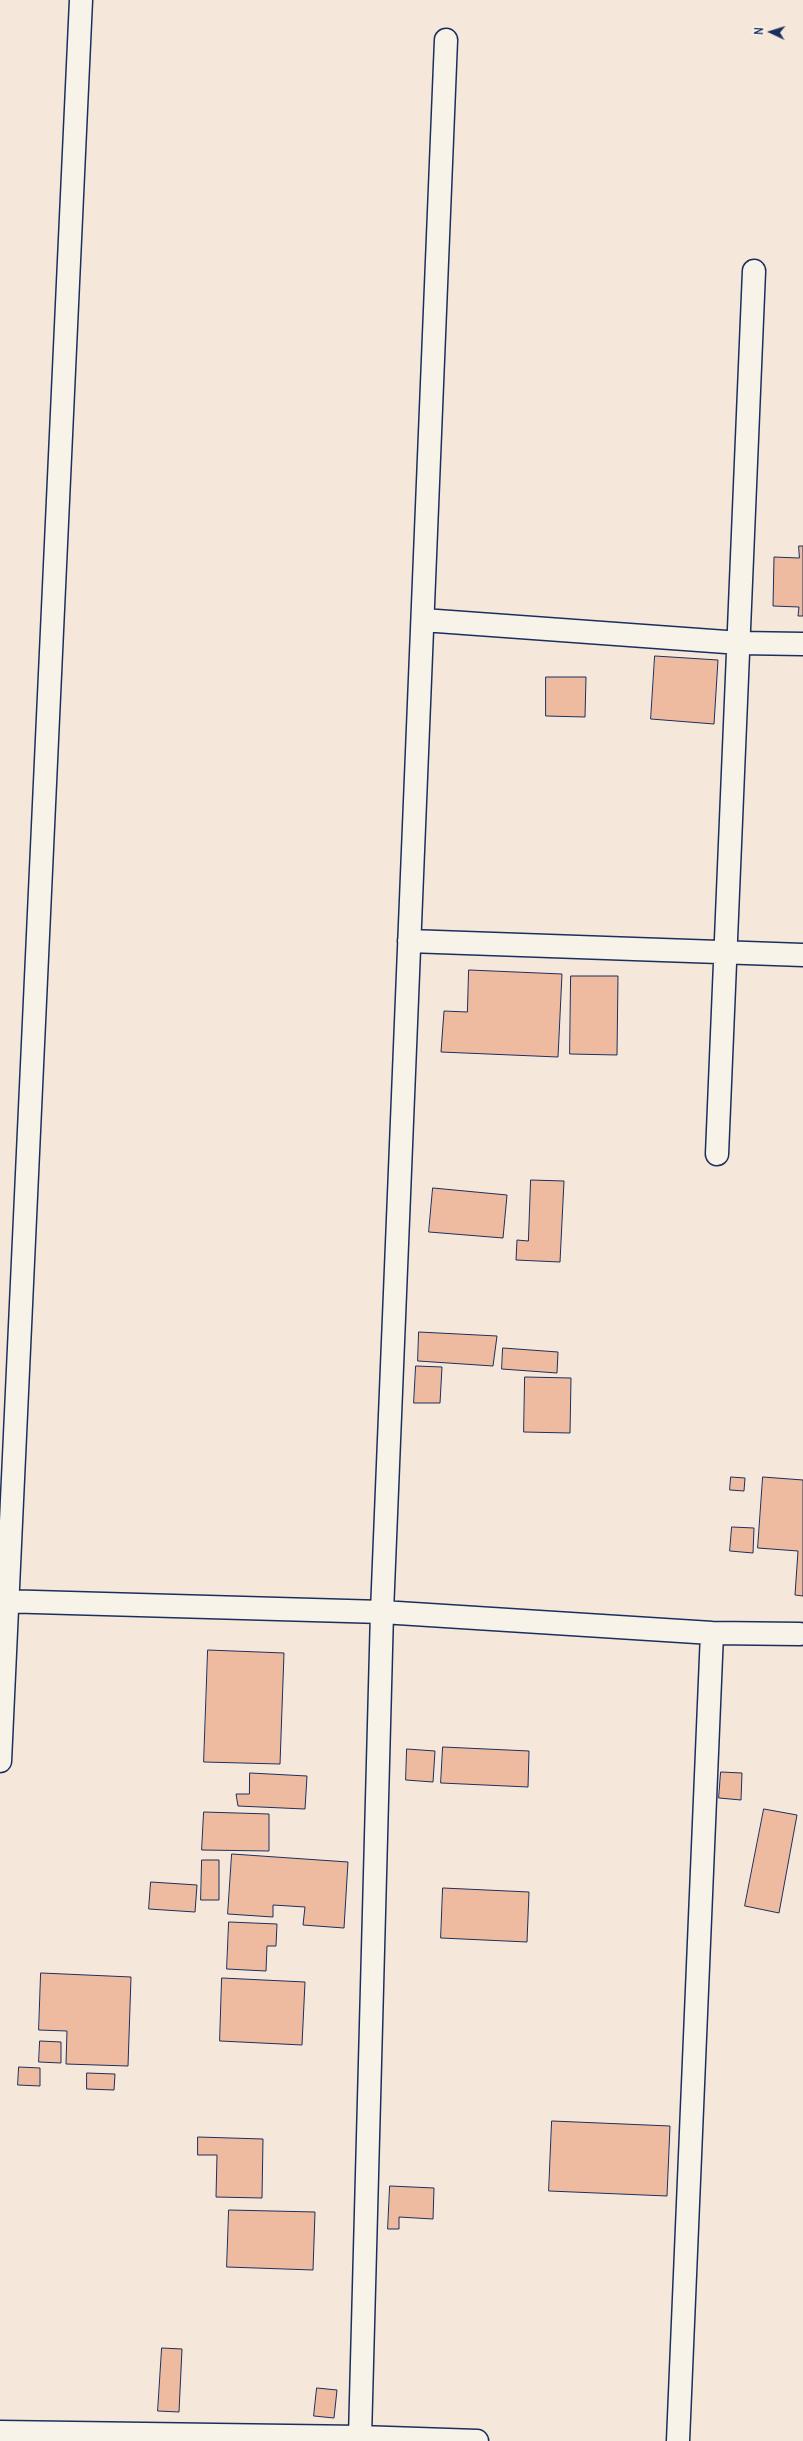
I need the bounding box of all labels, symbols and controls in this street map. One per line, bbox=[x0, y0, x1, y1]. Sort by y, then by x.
north arrow bbox=[751, 12, 791, 52]
text: N bbox=[752, 27, 766, 35]

